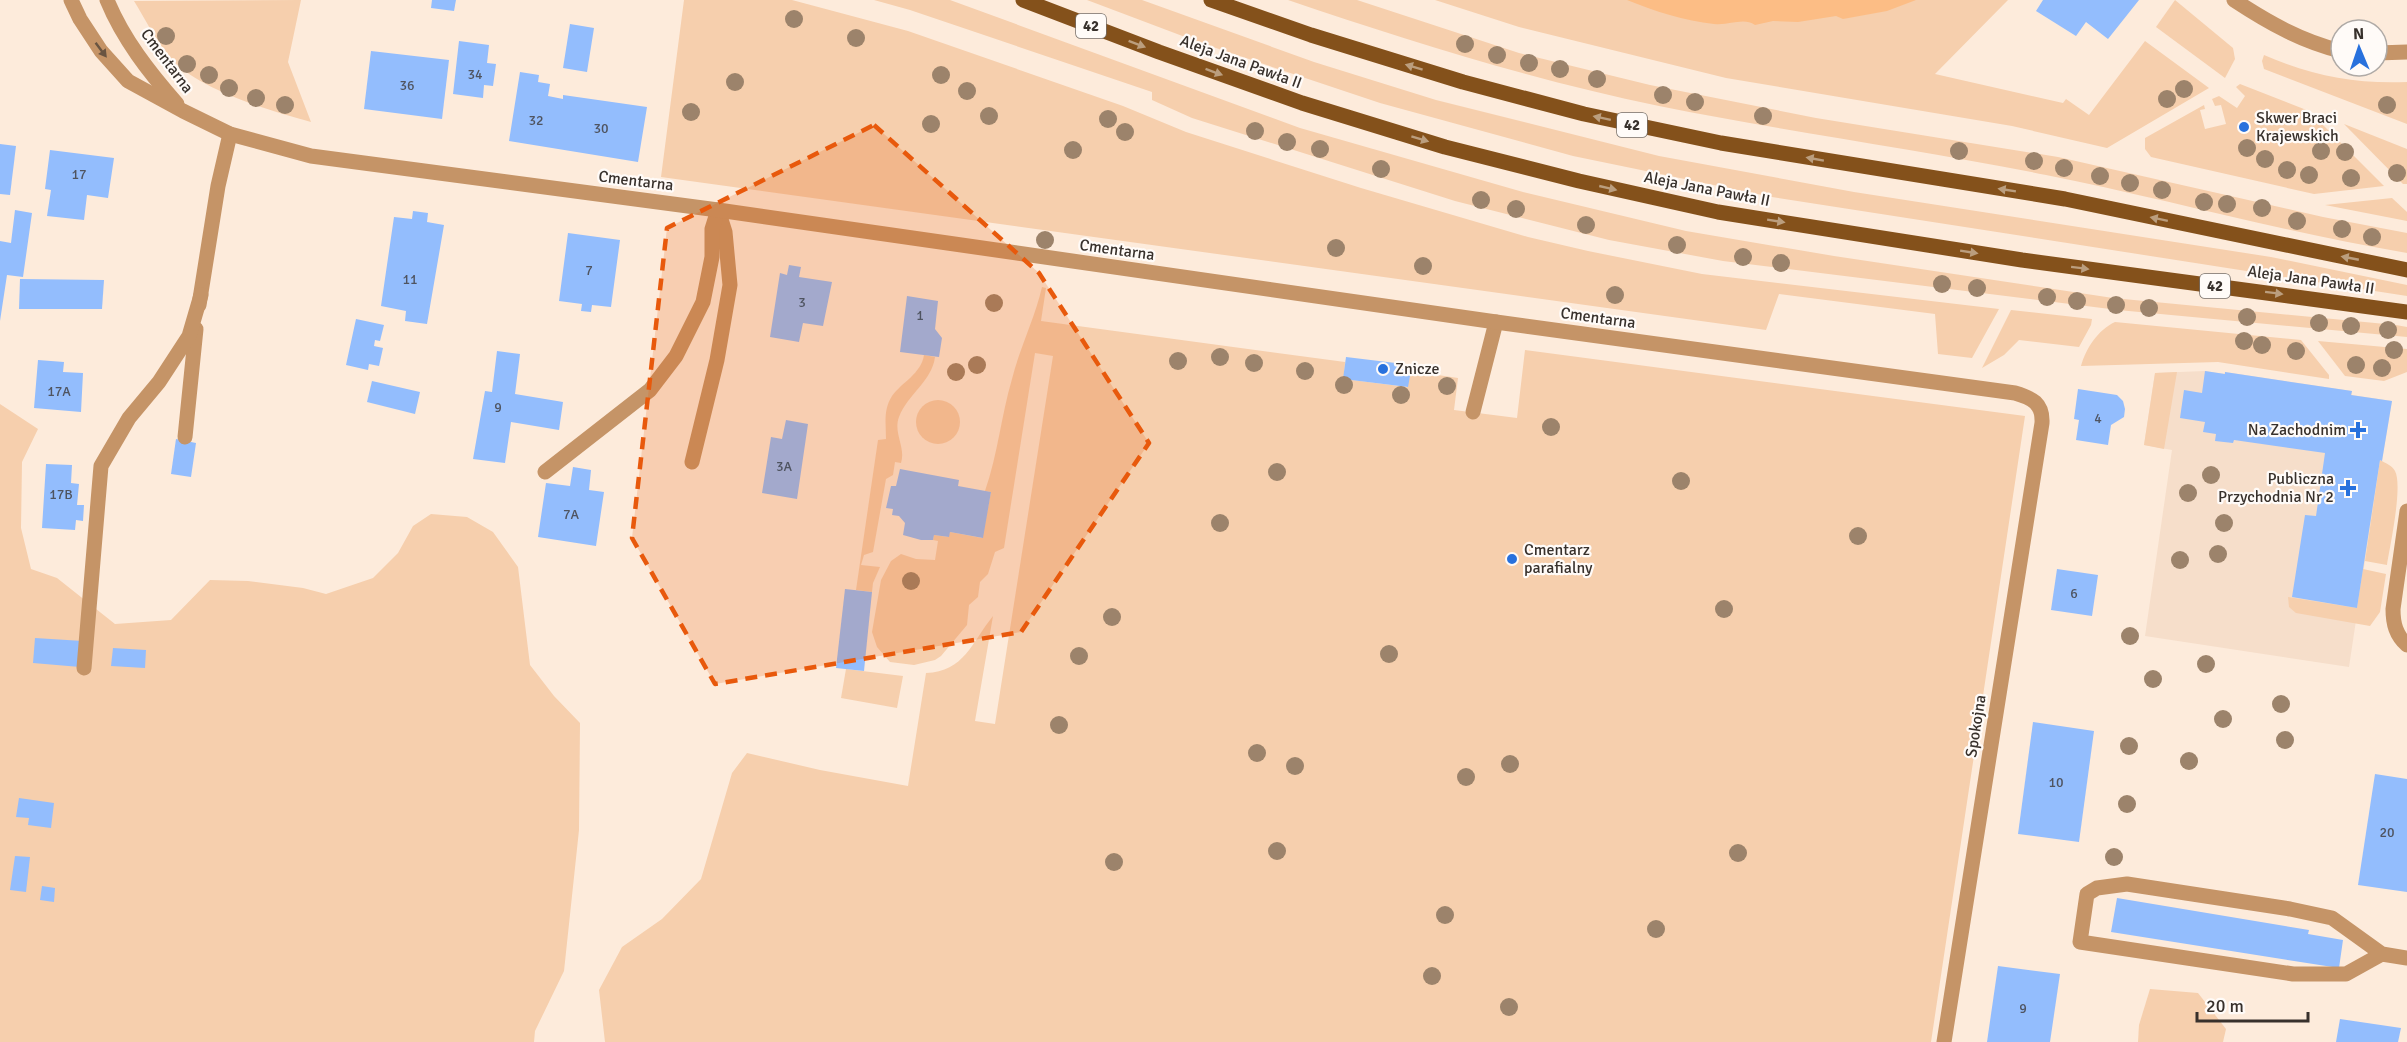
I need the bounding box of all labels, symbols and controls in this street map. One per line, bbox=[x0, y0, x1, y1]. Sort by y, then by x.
road number: 42 bbox=[1076, 14, 1106, 38]
north arrow bbox=[2329, 18, 2389, 78]
text: N bbox=[2353, 24, 2364, 44]
street label: Cmentarna bbox=[136, 25, 198, 97]
street label: Aleja Jana Pawła II bbox=[1177, 31, 1305, 93]
one-way arrow bbox=[1128, 39, 1146, 49]
one-way arrow bbox=[95, 42, 107, 57]
one-way arrow bbox=[1405, 62, 1423, 71]
house number: 34 bbox=[467, 66, 483, 83]
one-way arrow bbox=[1205, 67, 1223, 77]
house number: 36 bbox=[399, 77, 415, 94]
place label: Skwer Braci Krajewskich bbox=[2256, 108, 2339, 146]
house number: 32 bbox=[528, 112, 544, 129]
one-way arrow bbox=[1593, 113, 1612, 123]
road number: 42 bbox=[1617, 113, 1647, 137]
house number: 30 bbox=[593, 120, 609, 137]
marker: Skwer Braci Krajewskich bbox=[2237, 120, 2251, 134]
one-way arrow bbox=[1411, 135, 1429, 144]
one-way arrow bbox=[1805, 155, 1824, 164]
house number: 17 bbox=[71, 166, 87, 183]
street label: Cmentarna bbox=[597, 166, 675, 196]
street label: Aleja Jana Pawła II bbox=[1642, 167, 1772, 211]
one-way arrow bbox=[1599, 183, 1618, 193]
one-way arrow bbox=[1997, 186, 2016, 195]
one-way arrow bbox=[2149, 214, 2168, 223]
one-way arrow bbox=[1767, 217, 1786, 226]
street label: Cmentarna bbox=[1078, 235, 1156, 265]
one-way arrow bbox=[1959, 247, 1978, 256]
one-way arrow bbox=[2340, 253, 2359, 262]
street label: Aleja Jana Pawła II bbox=[2246, 261, 2376, 299]
house number: 7 bbox=[585, 262, 593, 279]
one-way arrow bbox=[2071, 263, 2090, 273]
house number: 11 bbox=[402, 271, 418, 288]
road number: 42 bbox=[2200, 274, 2230, 298]
one-way arrow bbox=[2264, 289, 2283, 298]
house number: 3 bbox=[798, 294, 806, 311]
street label: Cmentarna bbox=[1559, 303, 1637, 333]
house number: 1 bbox=[916, 307, 924, 324]
place label: Znicze bbox=[1395, 359, 1440, 379]
marker: Znicze bbox=[1376, 362, 1390, 376]
house number: 17A bbox=[47, 383, 71, 400]
house number: 9 bbox=[494, 399, 502, 416]
house number: 4 bbox=[2094, 410, 2102, 427]
place label: Na Zachodnim bbox=[2248, 420, 2346, 440]
marker: Na Zachodnim bbox=[2351, 423, 2365, 437]
house number: 3A bbox=[776, 458, 792, 475]
place label: Publiczna Przychodnia Nr 2 bbox=[2218, 469, 2334, 507]
marker: Publiczna Przychodnia Nr 2 bbox=[2339, 479, 2357, 497]
house number: 17B bbox=[49, 486, 73, 503]
house number: 7A bbox=[563, 506, 579, 523]
place label: Cmentarz parafialny bbox=[1524, 540, 1593, 578]
marker: Cmentarz parafialny bbox=[1505, 552, 1519, 566]
house number: 6 bbox=[2070, 585, 2078, 602]
street label: Spokojna bbox=[1961, 693, 1991, 759]
house number: 10 bbox=[2048, 774, 2064, 791]
house number: 20 bbox=[2379, 824, 2395, 841]
scale bar bbox=[2197, 985, 2308, 1023]
text: 20 m bbox=[2206, 995, 2244, 1017]
house number: 9 bbox=[2019, 1000, 2027, 1017]

